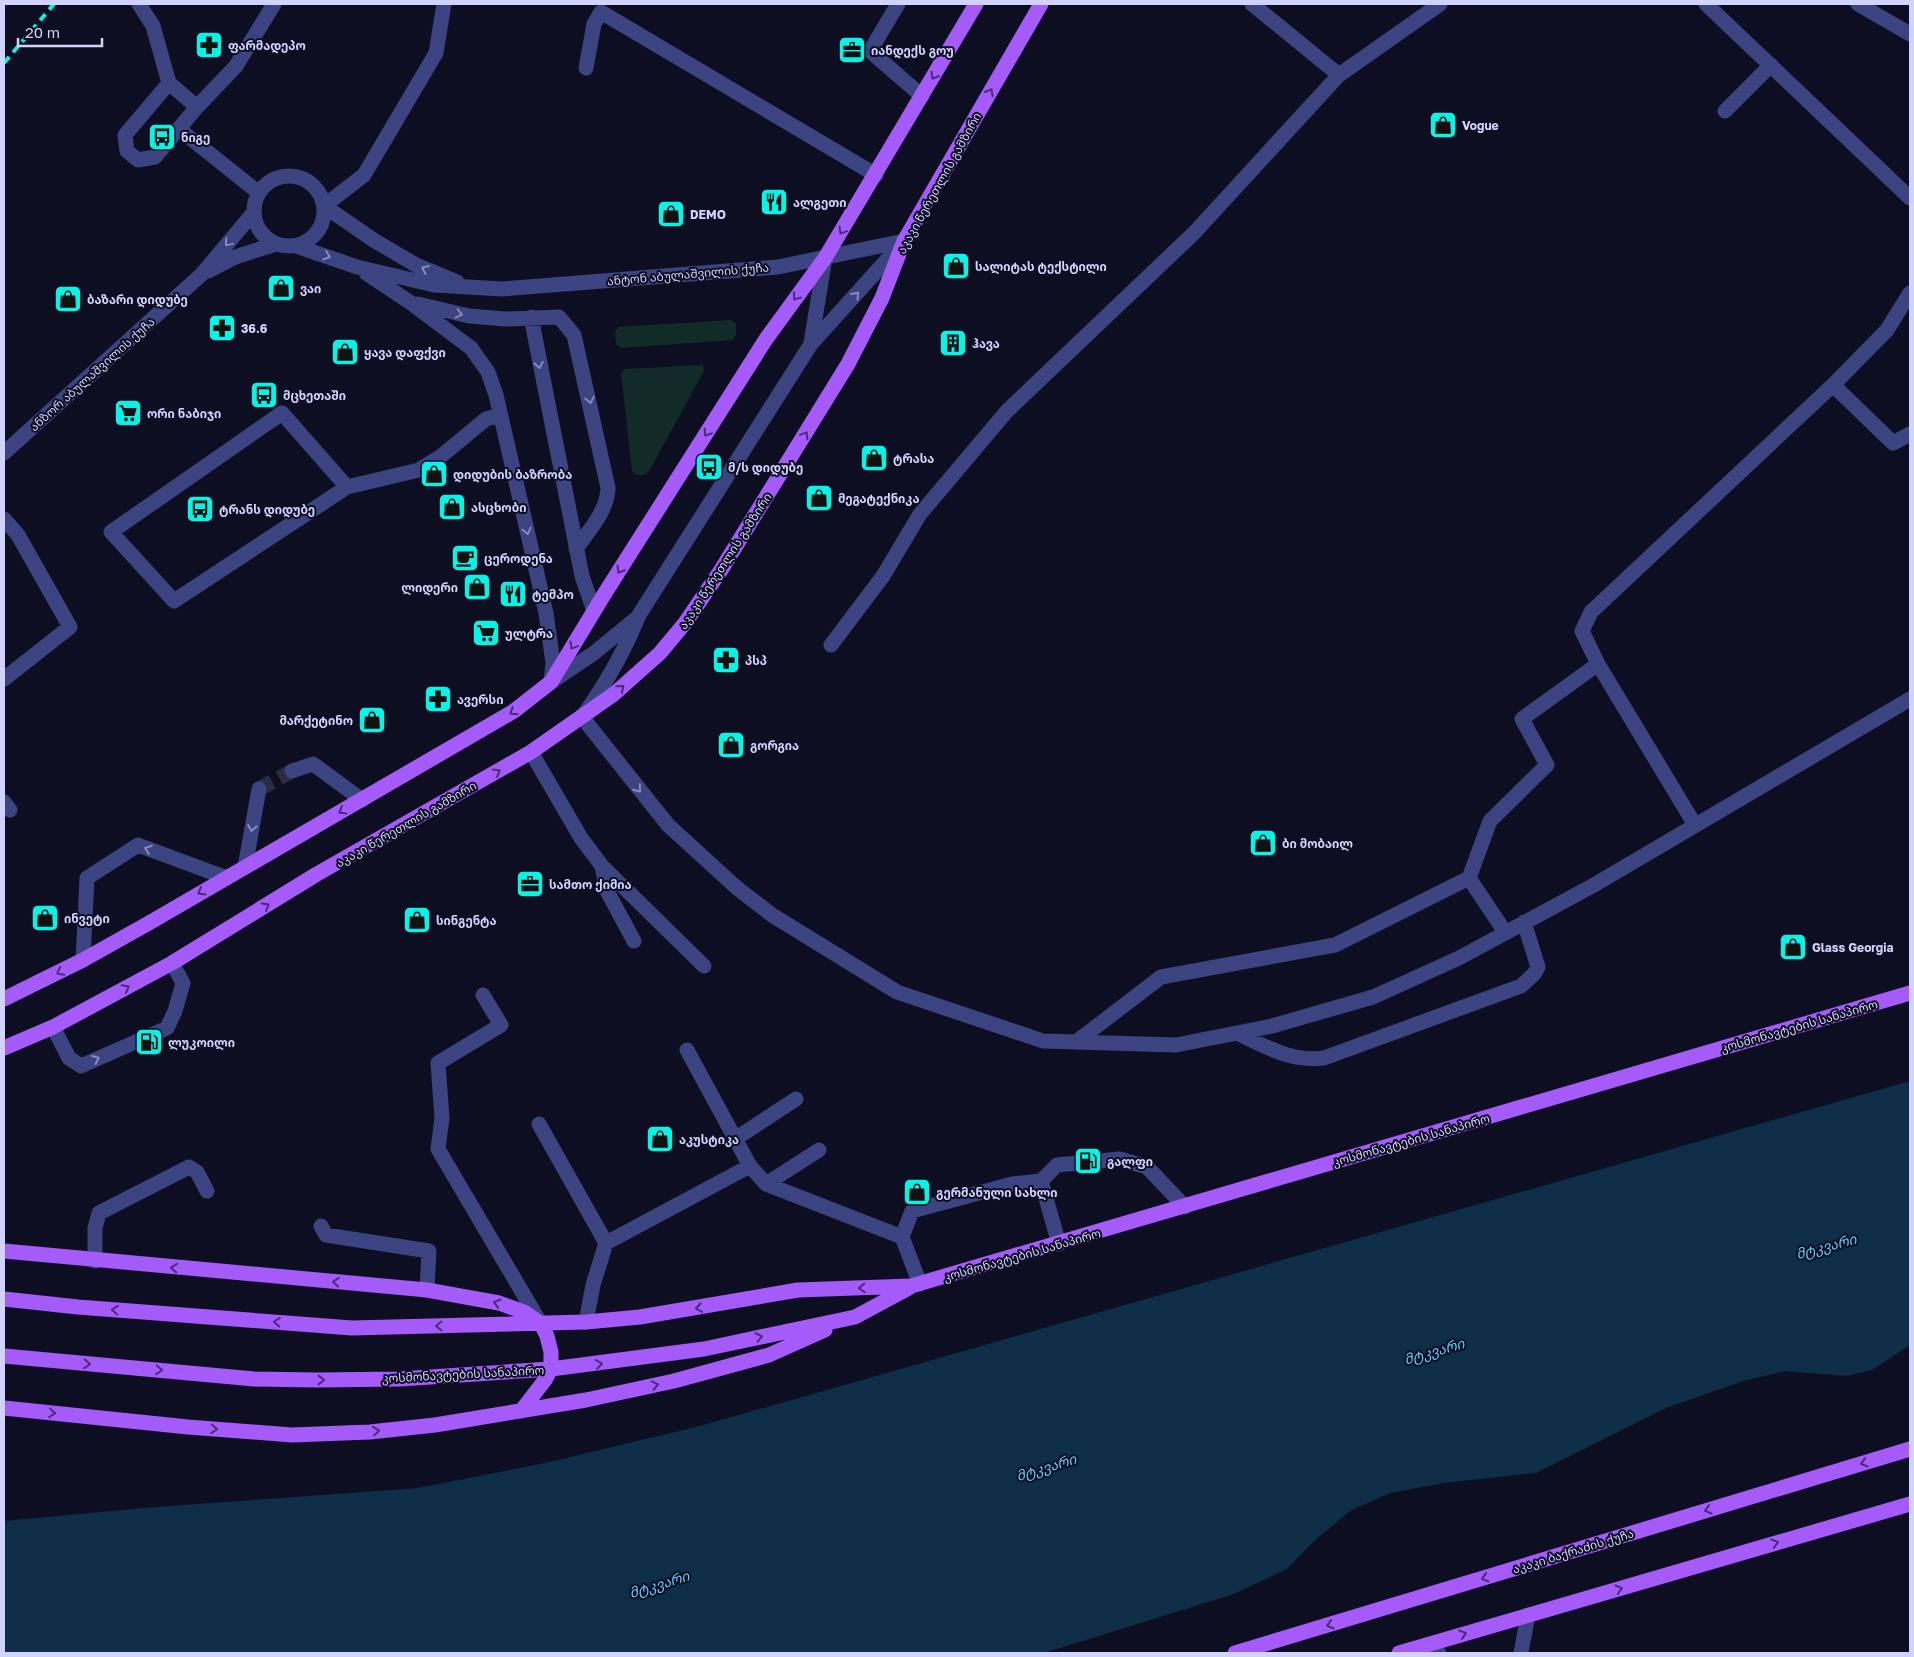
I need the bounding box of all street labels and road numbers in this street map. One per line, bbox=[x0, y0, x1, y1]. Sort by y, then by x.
street label: აკაკი წერეთლის გამზირი bbox=[894, 109, 985, 257]
street label: ანტონ აბულაშვილის ქუჩა bbox=[606, 259, 770, 290]
street label: ანზორ აბულაშვილის ქუჩა bbox=[26, 314, 158, 435]
street label: აკაკი წერეთლის გამზირი bbox=[675, 490, 776, 633]
street label: აკაკი წერეთლის გამზირი bbox=[333, 778, 479, 871]
street label: კოსმონავტების სანაპირო bbox=[1719, 996, 1879, 1056]
street label: კოსმონავტების სანაპირო bbox=[1331, 1110, 1491, 1170]
street label: კოსმონავტების სანაპირო bbox=[942, 1225, 1102, 1285]
street label: კოსმონავტების სანაპირო bbox=[381, 1362, 545, 1386]
street label: აკაკი ბაქრაძის ქუჩა bbox=[1511, 1525, 1635, 1577]

